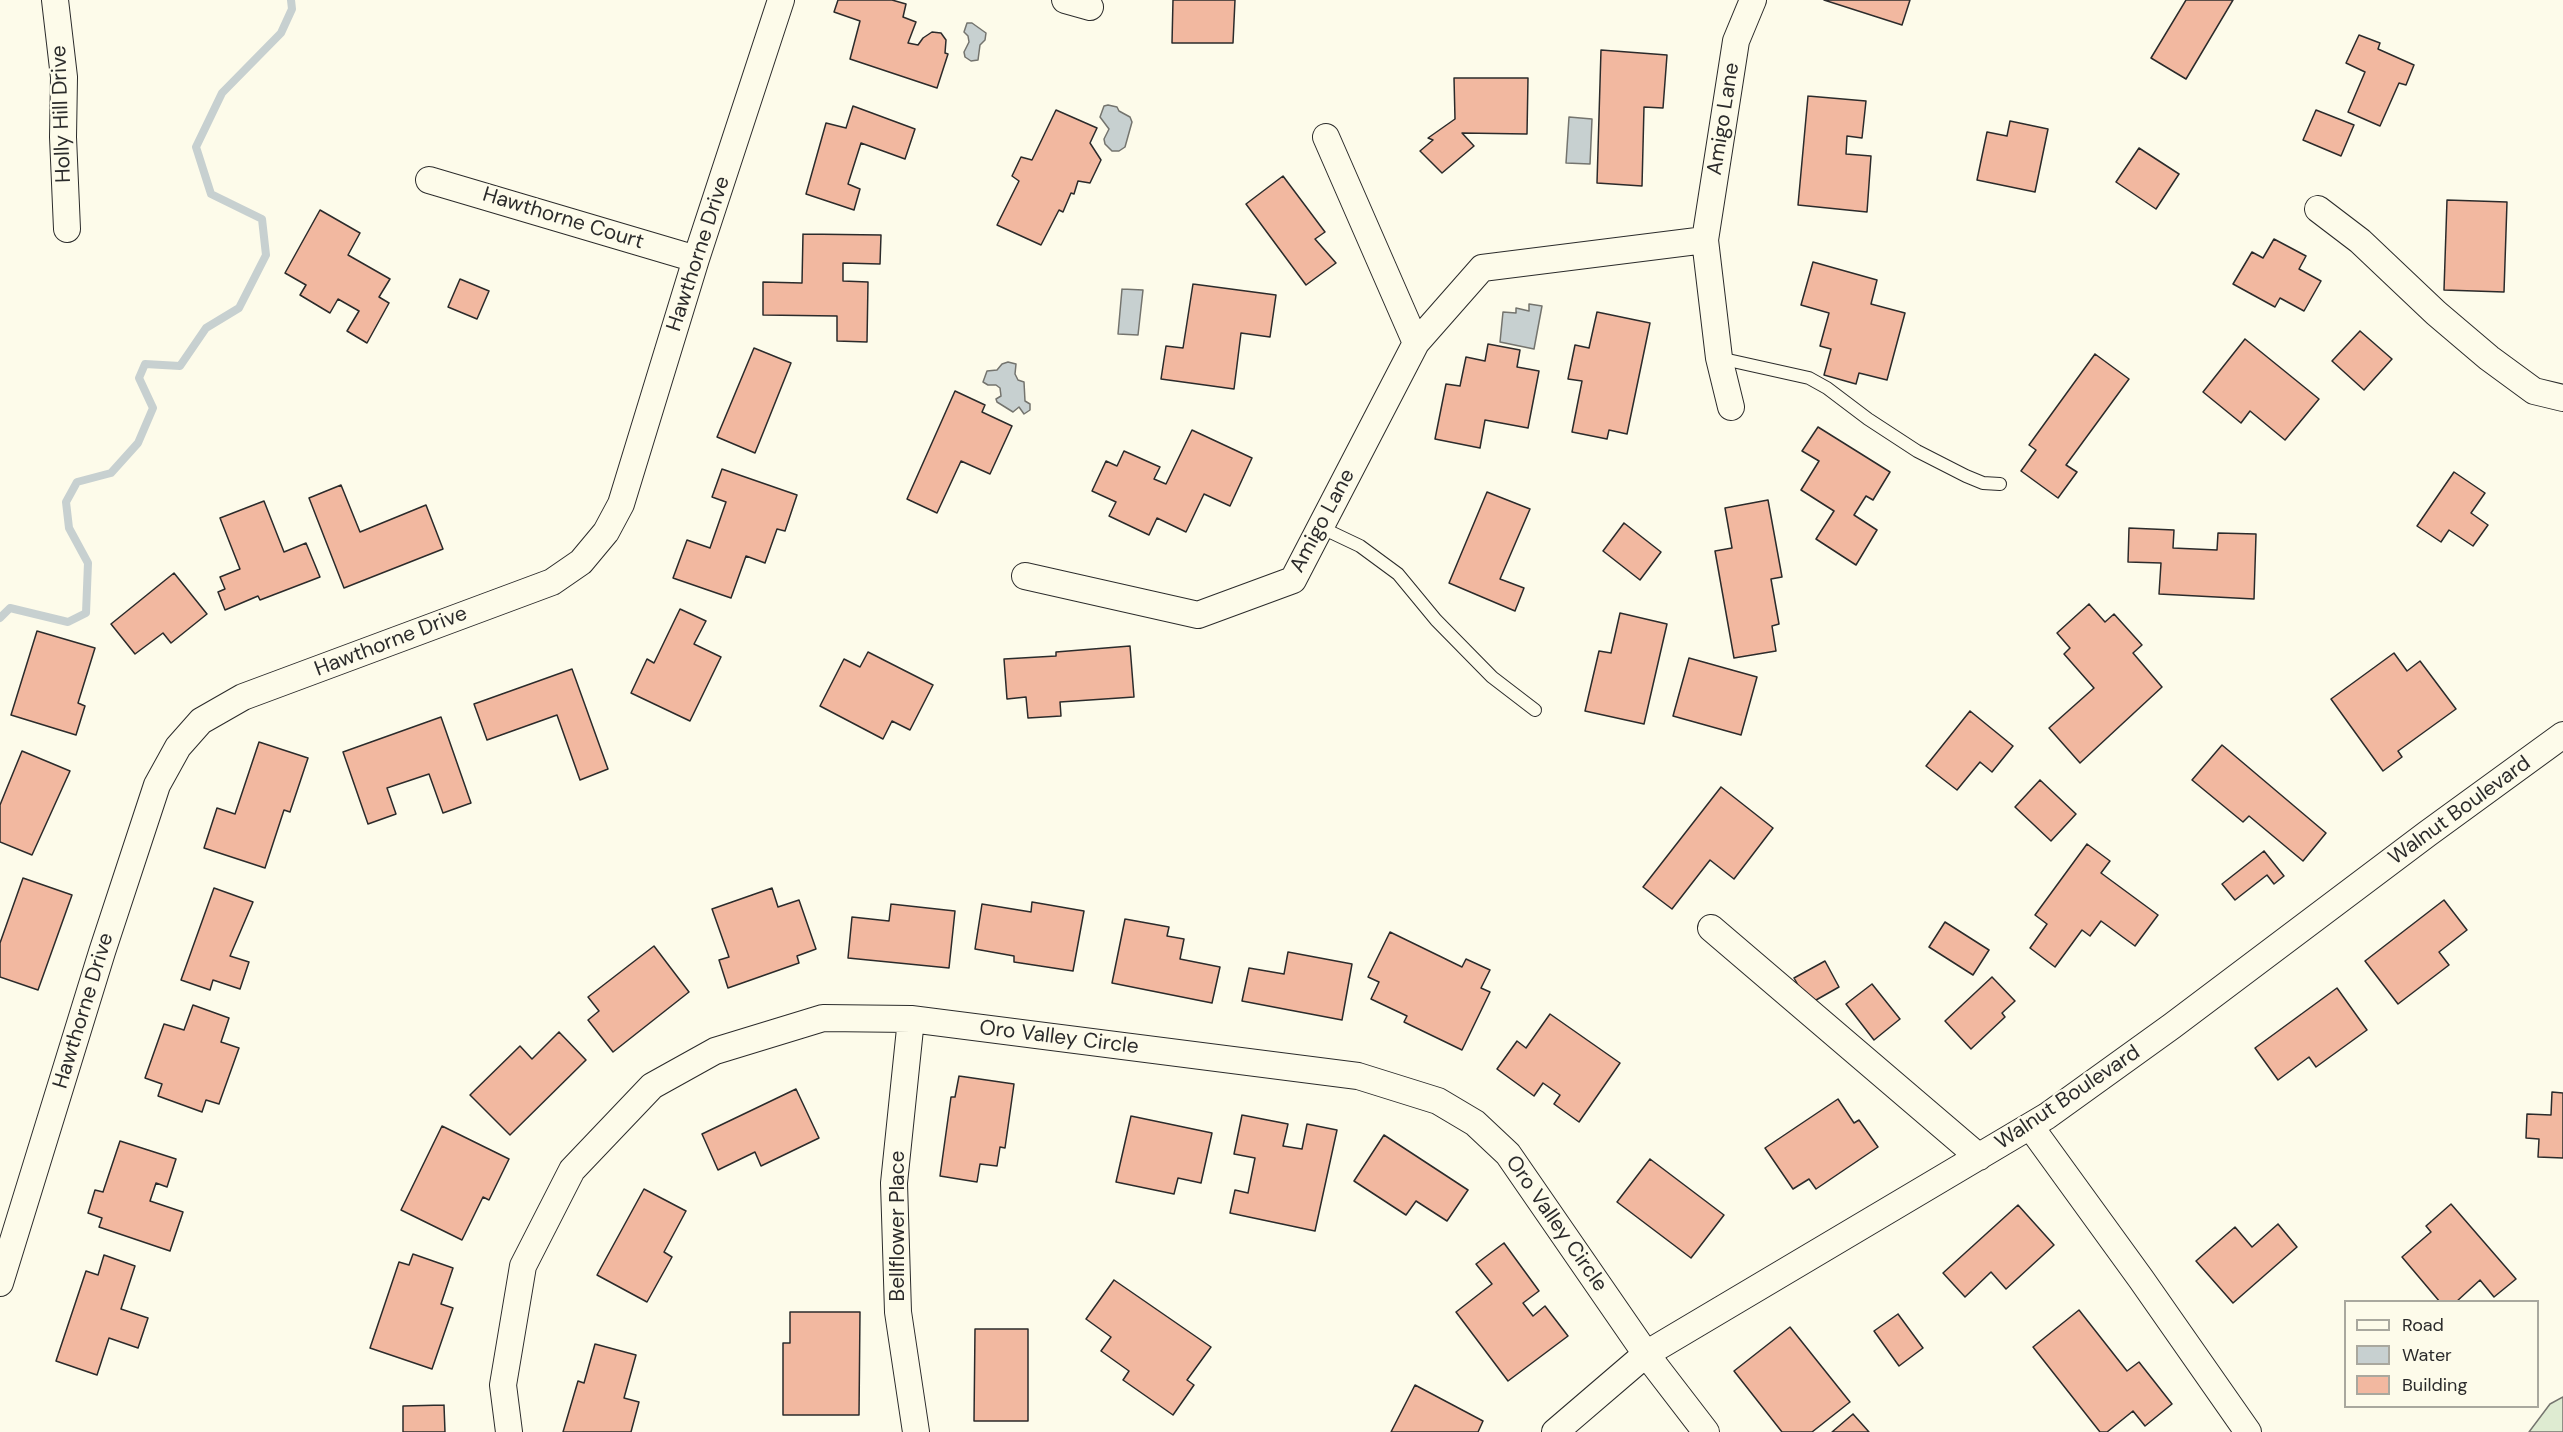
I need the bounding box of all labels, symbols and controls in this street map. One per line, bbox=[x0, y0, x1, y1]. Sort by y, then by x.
street label: Holly Hill Drive bbox=[47, 45, 77, 183]
street label: Amigo Lane bbox=[1703, 61, 1745, 177]
street label: Hawthorne Drive bbox=[662, 173, 736, 335]
street label: Hawthorne Court bbox=[479, 183, 647, 255]
street label: Amigo Lane bbox=[1285, 465, 1361, 577]
street label: Hawthorne Drive bbox=[311, 601, 471, 683]
street label: Walnut Boulevard bbox=[2384, 751, 2536, 871]
street label: Hawthorne Drive bbox=[48, 930, 120, 1092]
street label: Oro Valley Circle bbox=[978, 1016, 1140, 1060]
street label: Walnut Boulevard bbox=[1991, 1040, 2145, 1156]
street label: Bellflower Place bbox=[885, 1151, 911, 1301]
street label: Oro Valley Circle bbox=[1500, 1151, 1612, 1297]
legend bbox=[2344, 1300, 2539, 1408]
text: Road bbox=[2402, 1313, 2444, 1337]
text: Water bbox=[2402, 1343, 2452, 1367]
text: Building bbox=[2402, 1373, 2467, 1397]

